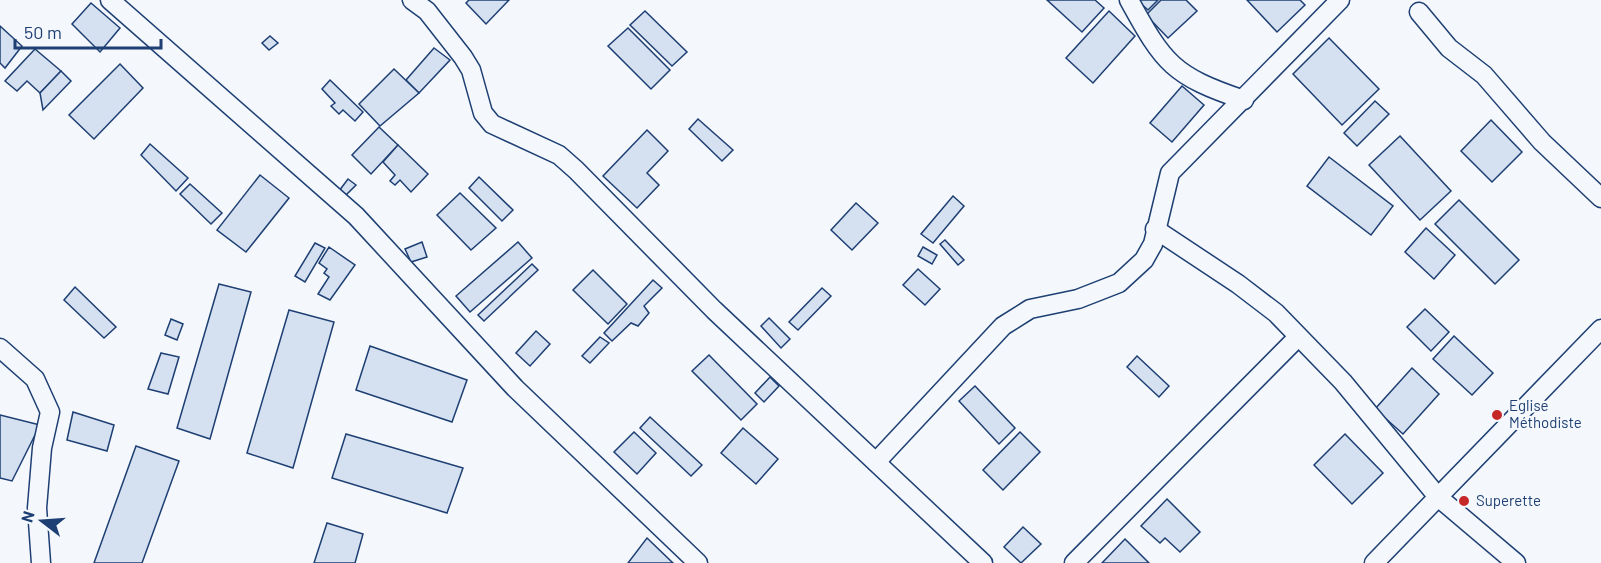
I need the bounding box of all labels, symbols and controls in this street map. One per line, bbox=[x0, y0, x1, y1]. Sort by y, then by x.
scale bar bbox=[15, 12, 160, 50]
text: 50 m bbox=[24, 21, 62, 43]
place label: Eglise Méthodiste bbox=[1509, 396, 1582, 431]
marker: Eglise Méthodiste bbox=[1490, 408, 1504, 422]
north arrow bbox=[12, 491, 72, 551]
place label: Superette bbox=[1476, 491, 1541, 509]
marker: Superette bbox=[1457, 494, 1471, 508]
text: N bbox=[17, 509, 38, 524]

